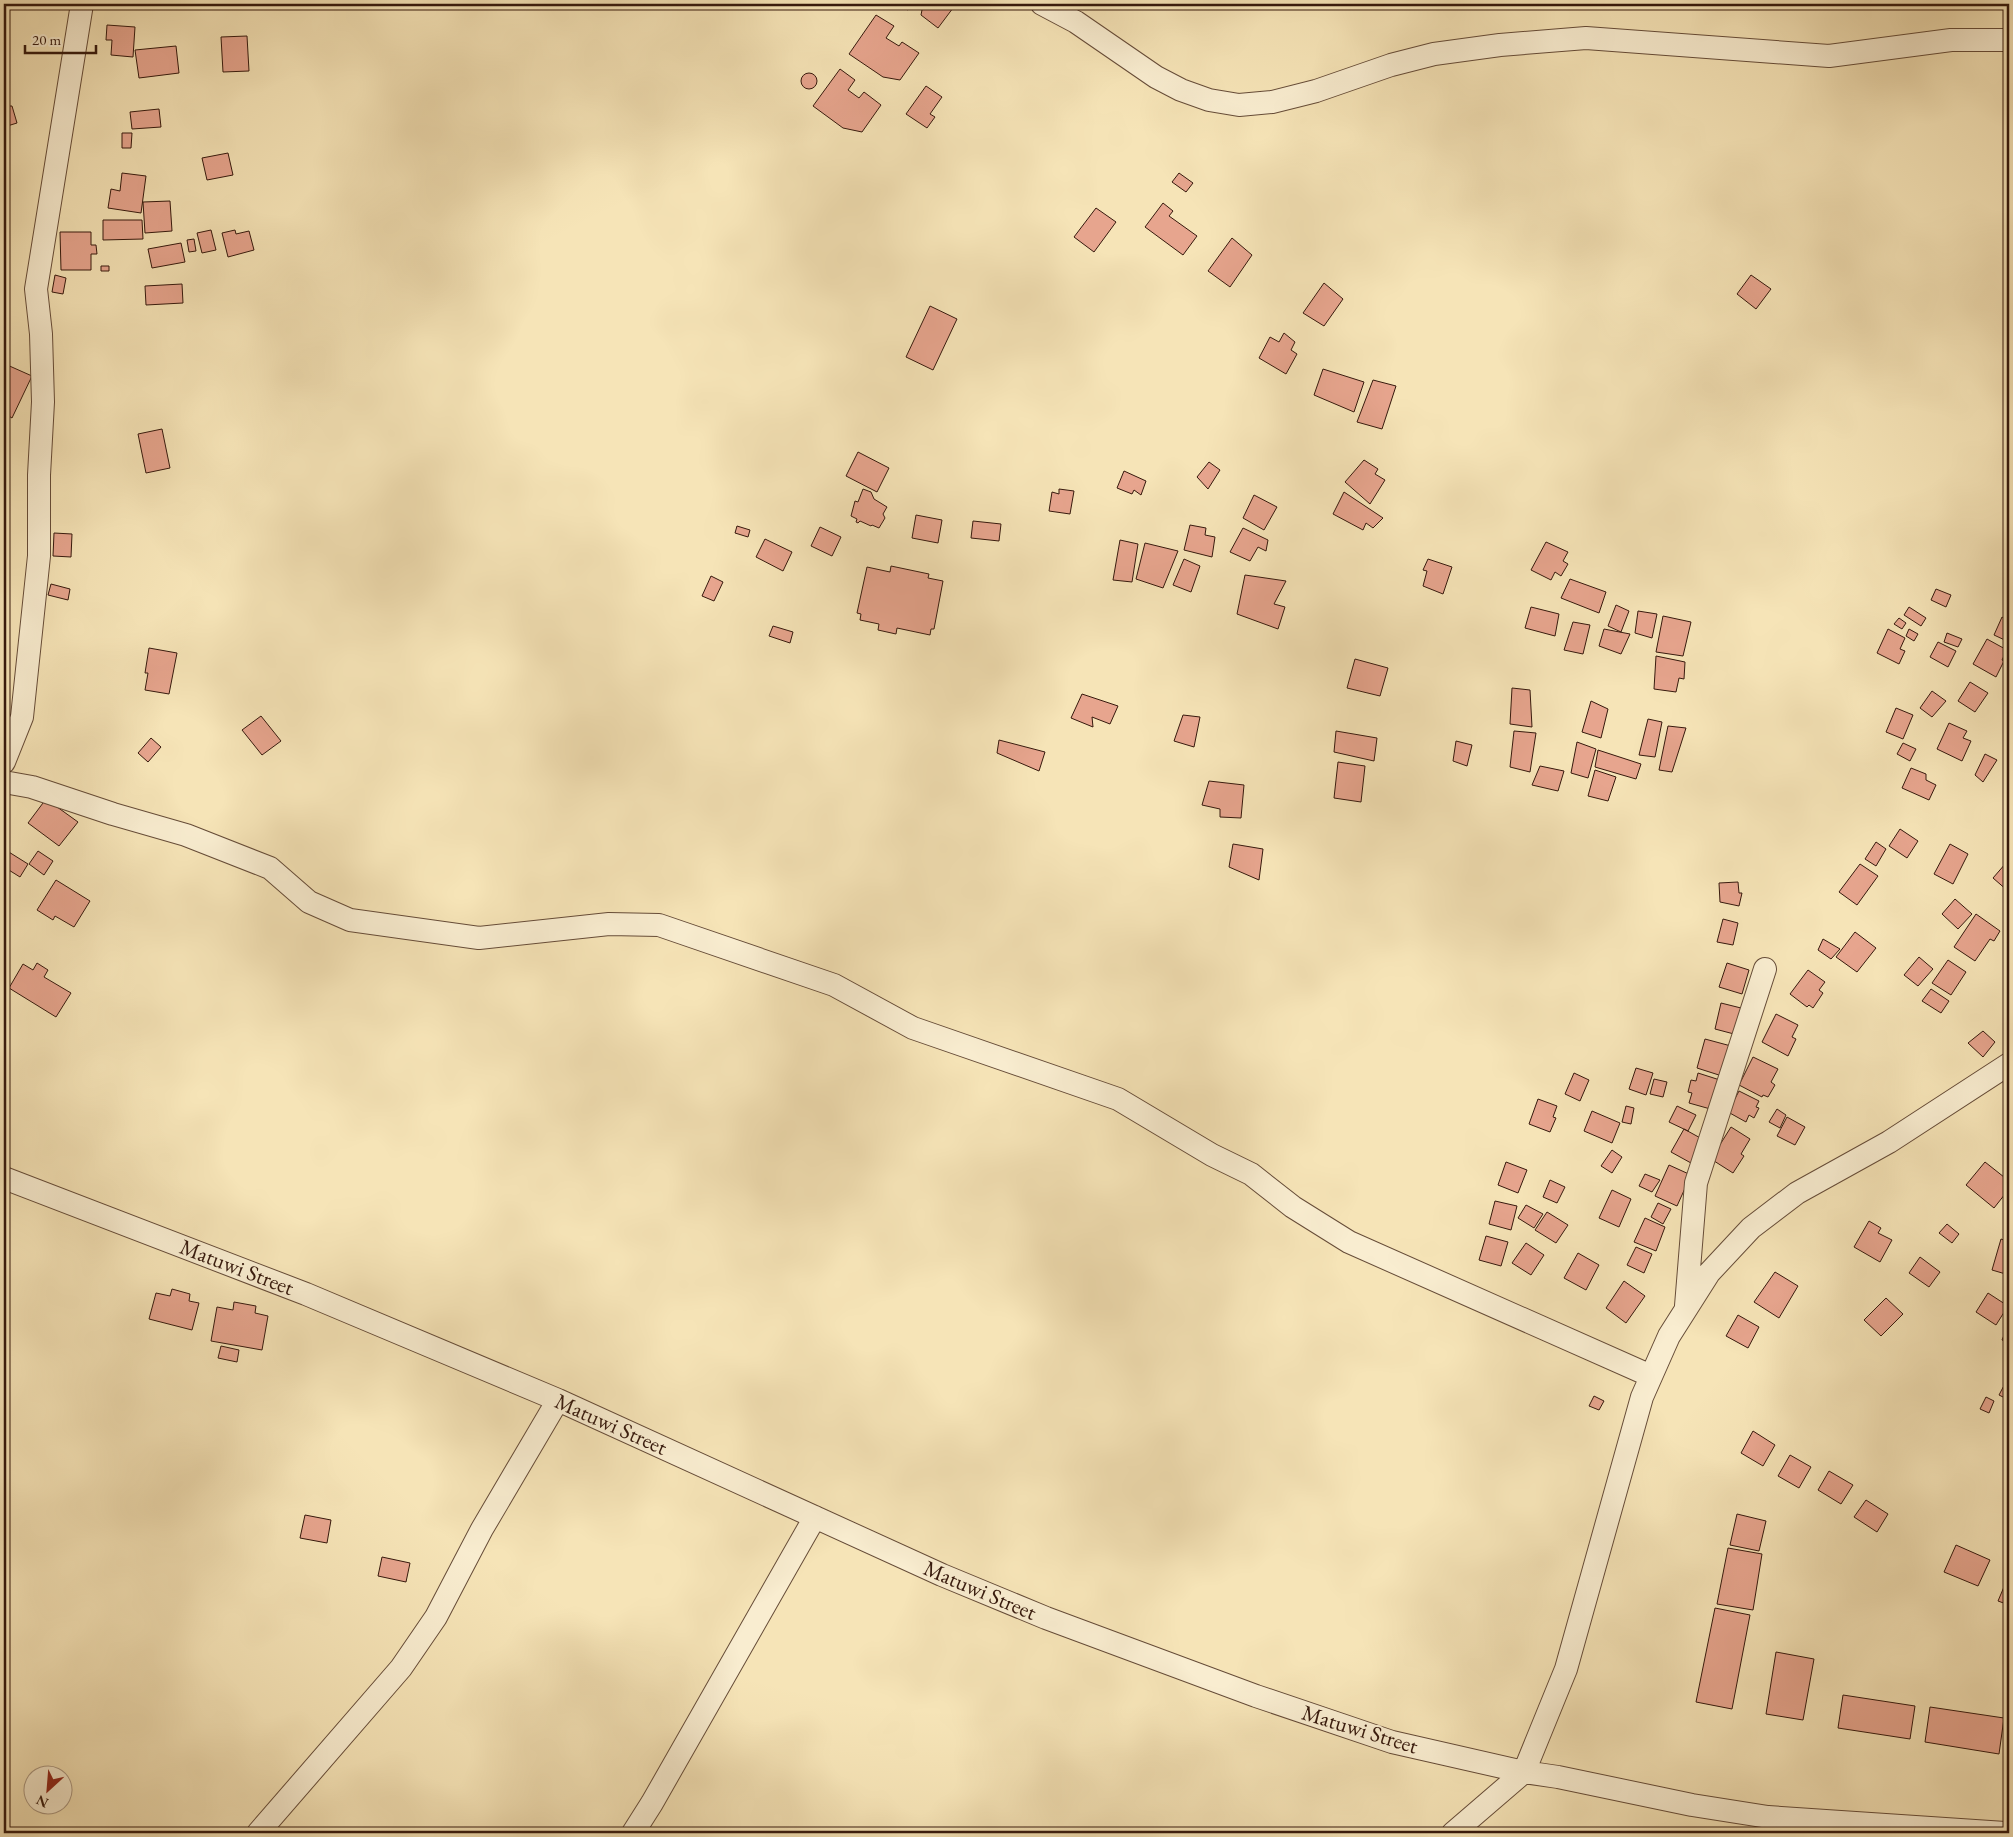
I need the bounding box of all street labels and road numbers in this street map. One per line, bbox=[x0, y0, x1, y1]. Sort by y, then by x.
street label: Matuwi Street bbox=[176, 1232, 298, 1302]
street label: Matuwi Street bbox=[550, 1386, 672, 1462]
street label: Matuwi Street bbox=[919, 1553, 1041, 1627]
street label: Matuwi Street bbox=[1298, 1698, 1422, 1760]

